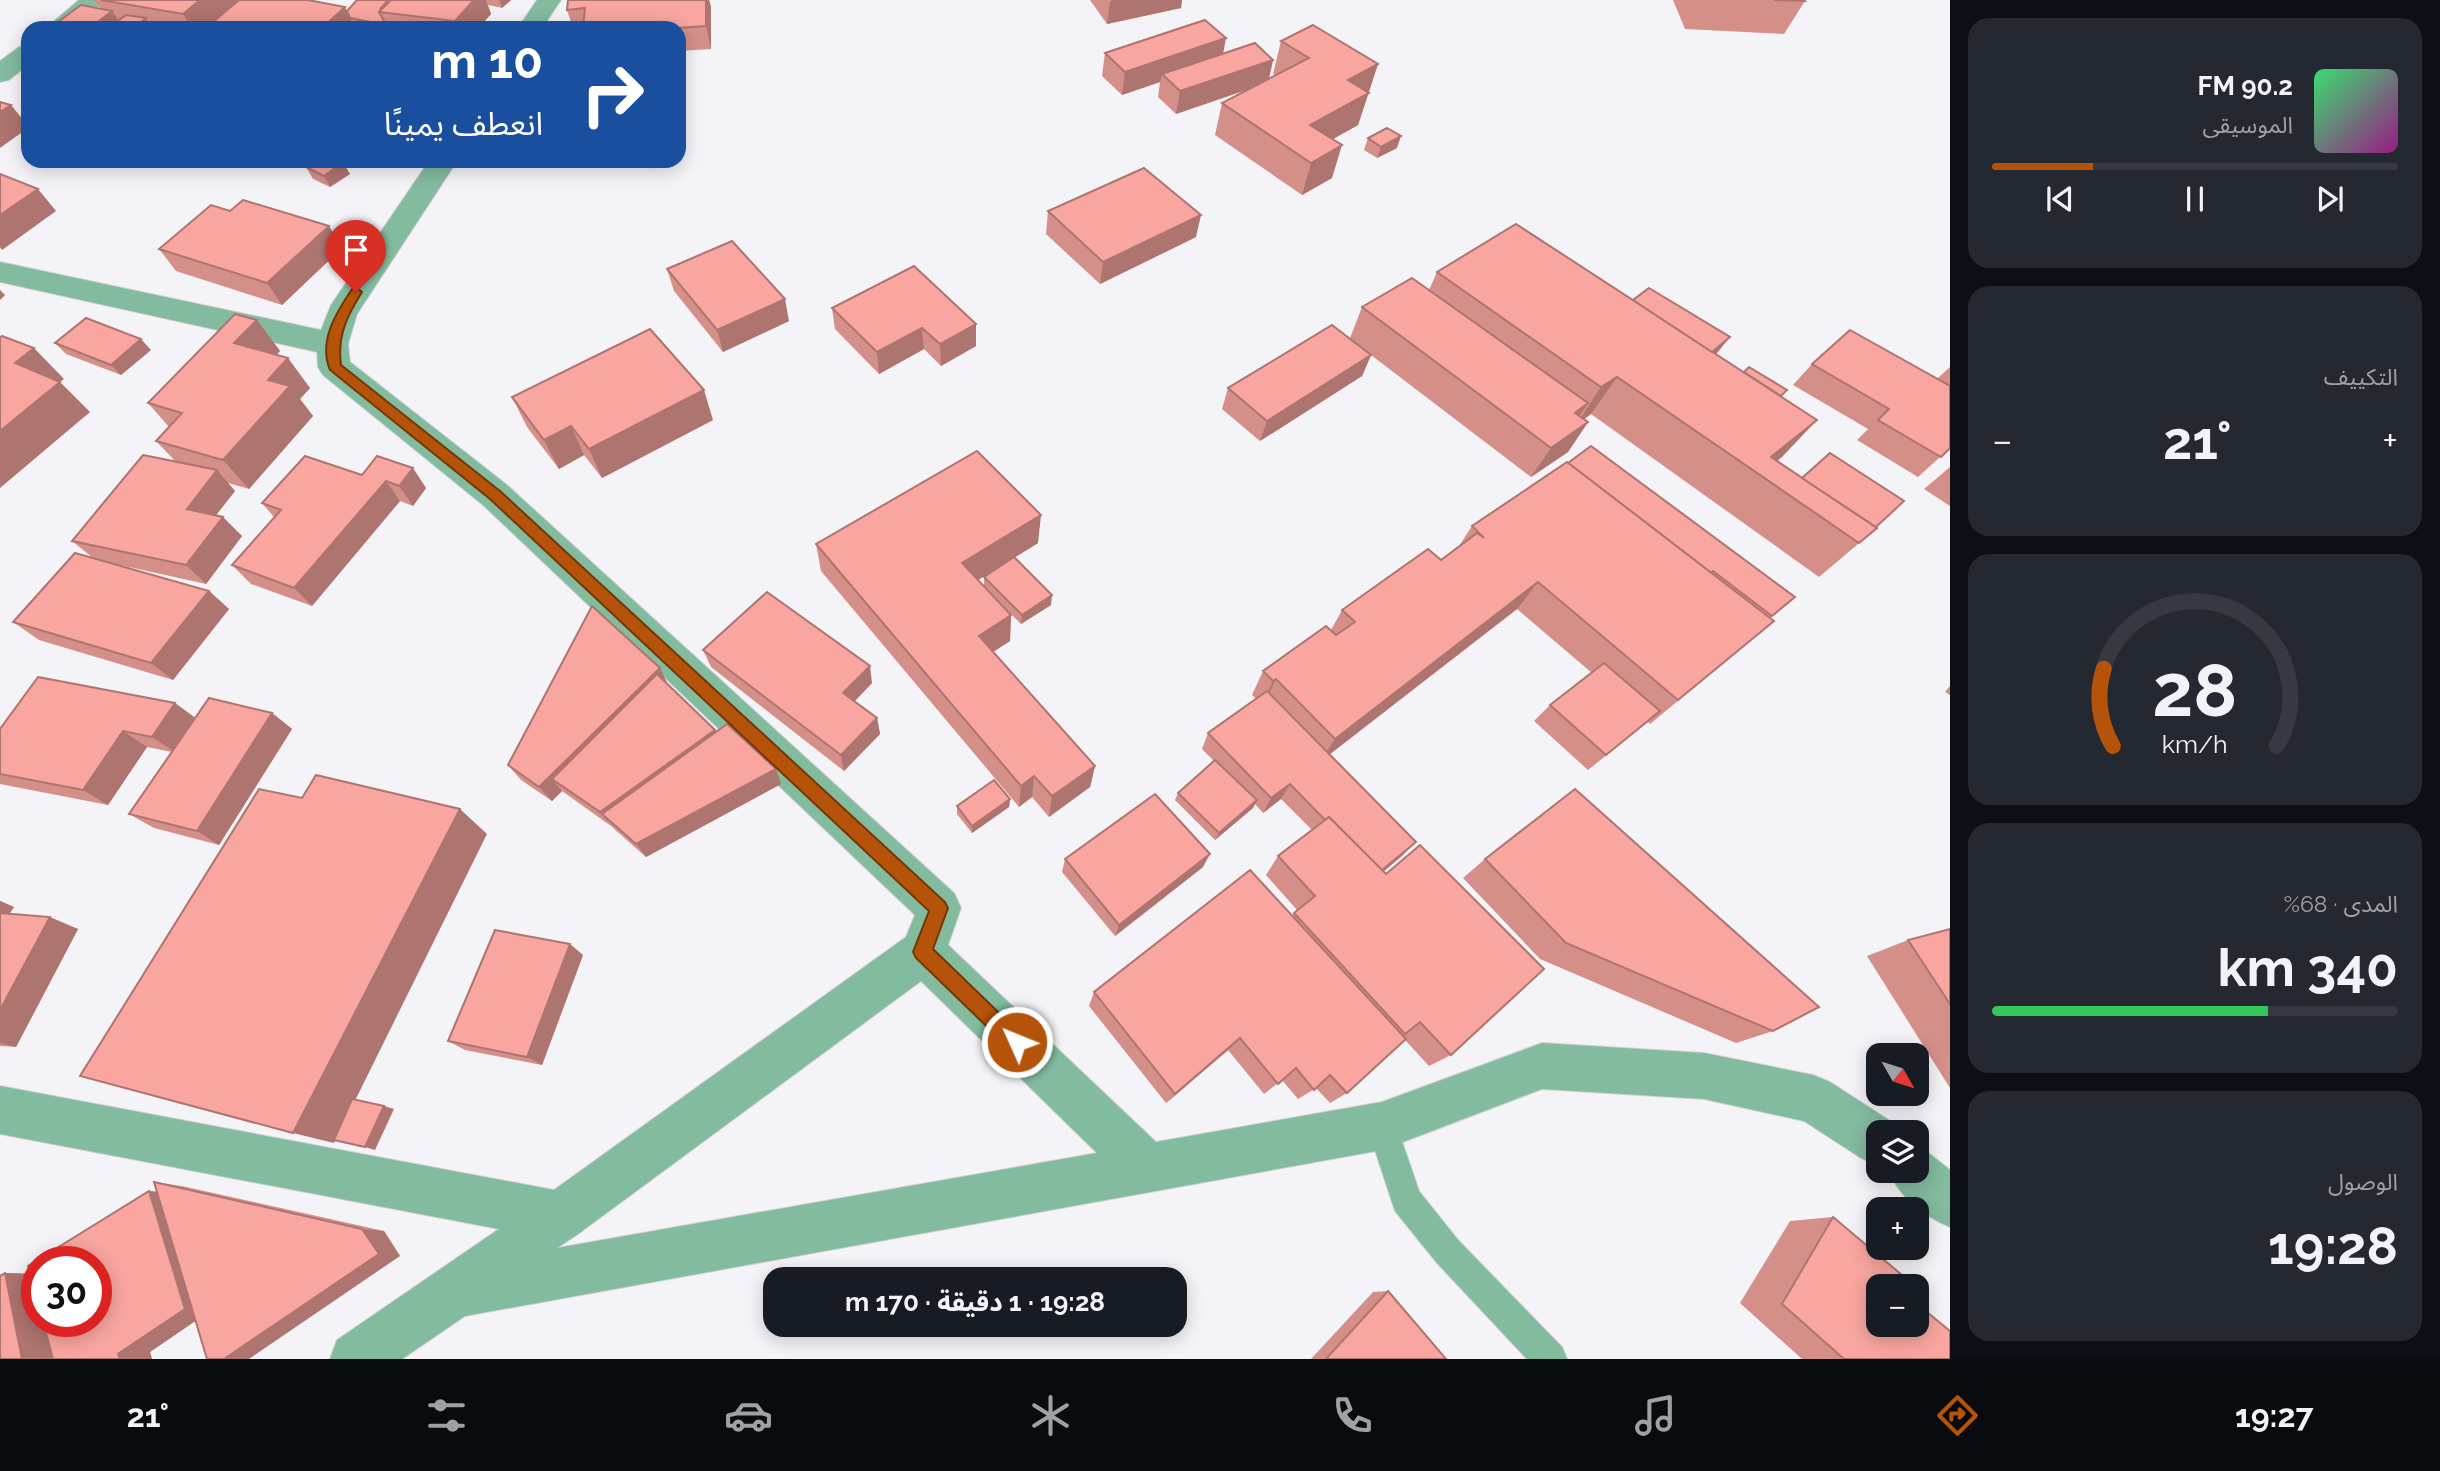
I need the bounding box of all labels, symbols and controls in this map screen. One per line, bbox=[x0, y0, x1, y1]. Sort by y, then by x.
text: 10 m bbox=[431, 32, 543, 89]
icon: right bbox=[567, 49, 658, 140]
text: 90.2 FM bbox=[2198, 71, 2293, 101]
text: انعطف يمينًا bbox=[384, 105, 543, 142]
text: الموسيقى bbox=[2202, 111, 2293, 138]
icon: previous bbox=[2041, 180, 2079, 218]
icon: pause bbox=[2176, 180, 2214, 218]
icon: next bbox=[2311, 180, 2349, 218]
pin bbox=[326, 220, 386, 292]
icon: arrive bbox=[337, 231, 375, 269]
text: التكييف bbox=[2324, 363, 2398, 390]
text: 21° bbox=[2163, 410, 2232, 471]
text: − bbox=[1992, 418, 2012, 463]
text: + bbox=[2382, 418, 2398, 463]
text: 28 bbox=[2152, 648, 2238, 733]
text: km/h bbox=[2162, 728, 2228, 758]
text: المدى · 68% bbox=[2284, 890, 2398, 917]
text: 340 km bbox=[2217, 937, 2398, 998]
position arrow bbox=[980, 1005, 1054, 1079]
north arrow bbox=[1866, 1043, 1928, 1106]
map controls bbox=[1866, 1043, 1929, 1337]
button: layers bbox=[1866, 1120, 1929, 1183]
text: الوصول bbox=[2328, 1168, 2398, 1195]
button: + bbox=[1866, 1197, 1929, 1260]
text: 19:28 bbox=[2268, 1215, 2398, 1276]
speed limit sign: 30 bbox=[21, 1246, 112, 1337]
button: − bbox=[1866, 1274, 1929, 1337]
text: 19:28 · 1 دقيقة · 170 m bbox=[845, 1287, 1105, 1317]
icon: filters bbox=[422, 1391, 471, 1440]
icon: car bbox=[724, 1391, 773, 1440]
icon: climate bbox=[1026, 1391, 1075, 1440]
icon: phone bbox=[1328, 1391, 1377, 1440]
icon: music bbox=[1631, 1391, 1680, 1440]
icon: directions bbox=[1933, 1391, 1982, 1440]
text: 21° bbox=[127, 1397, 169, 1434]
text: 19:27 bbox=[2235, 1397, 2313, 1434]

